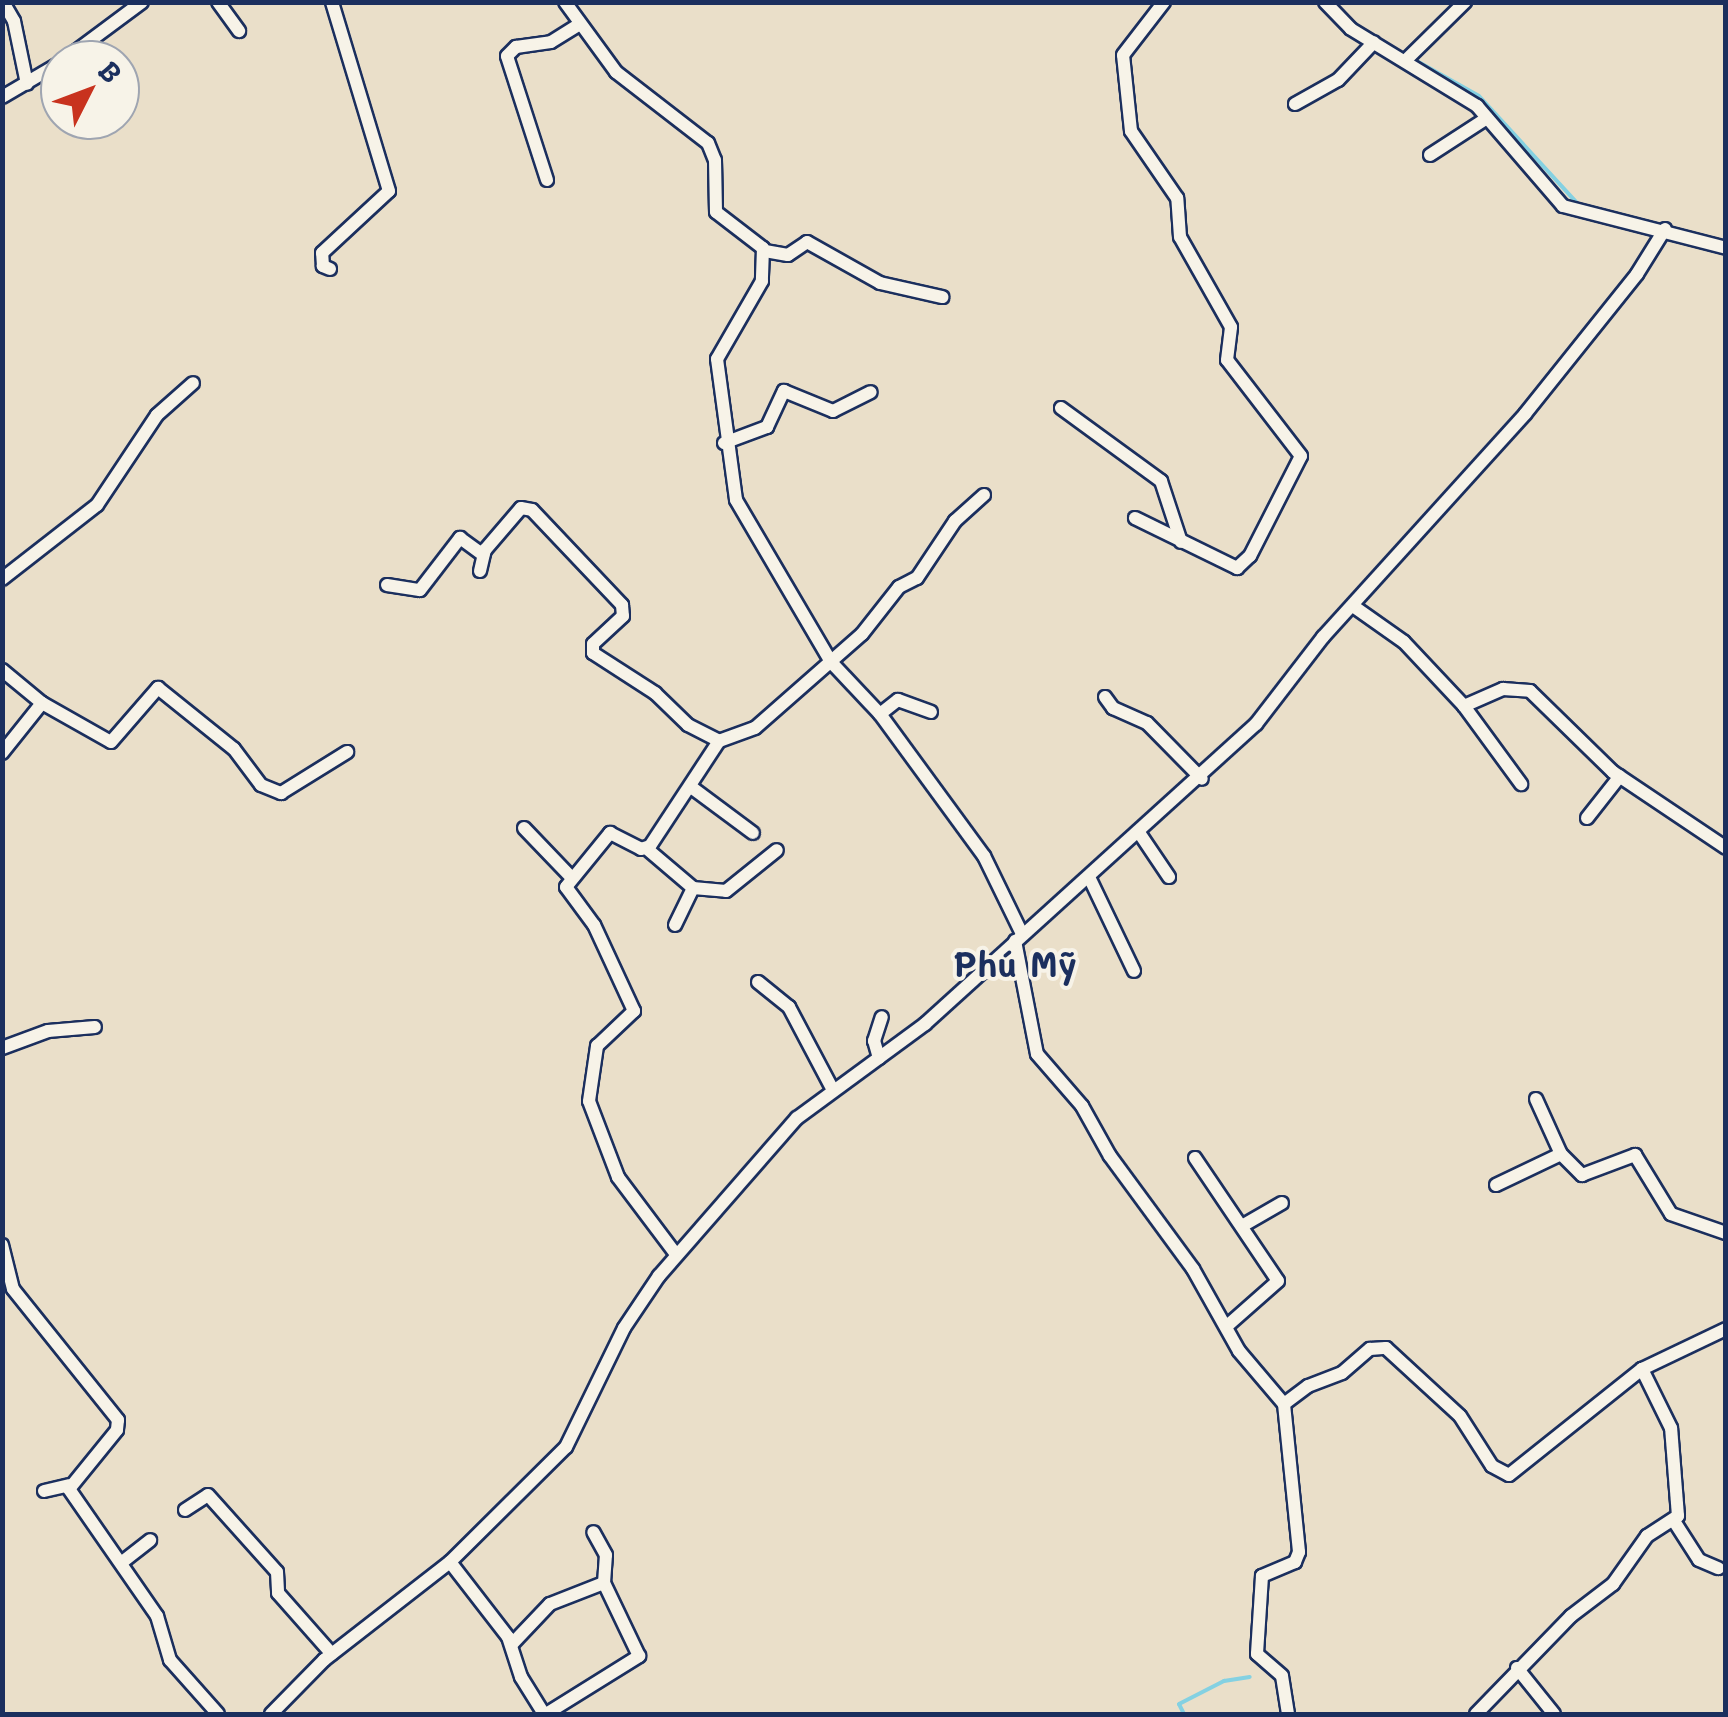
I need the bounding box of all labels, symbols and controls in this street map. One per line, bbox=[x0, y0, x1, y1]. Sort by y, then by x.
north arrow bbox=[40, 40, 140, 140]
text: B bbox=[91, 52, 130, 90]
district label: Phú Mỹ bbox=[953, 942, 1077, 984]

